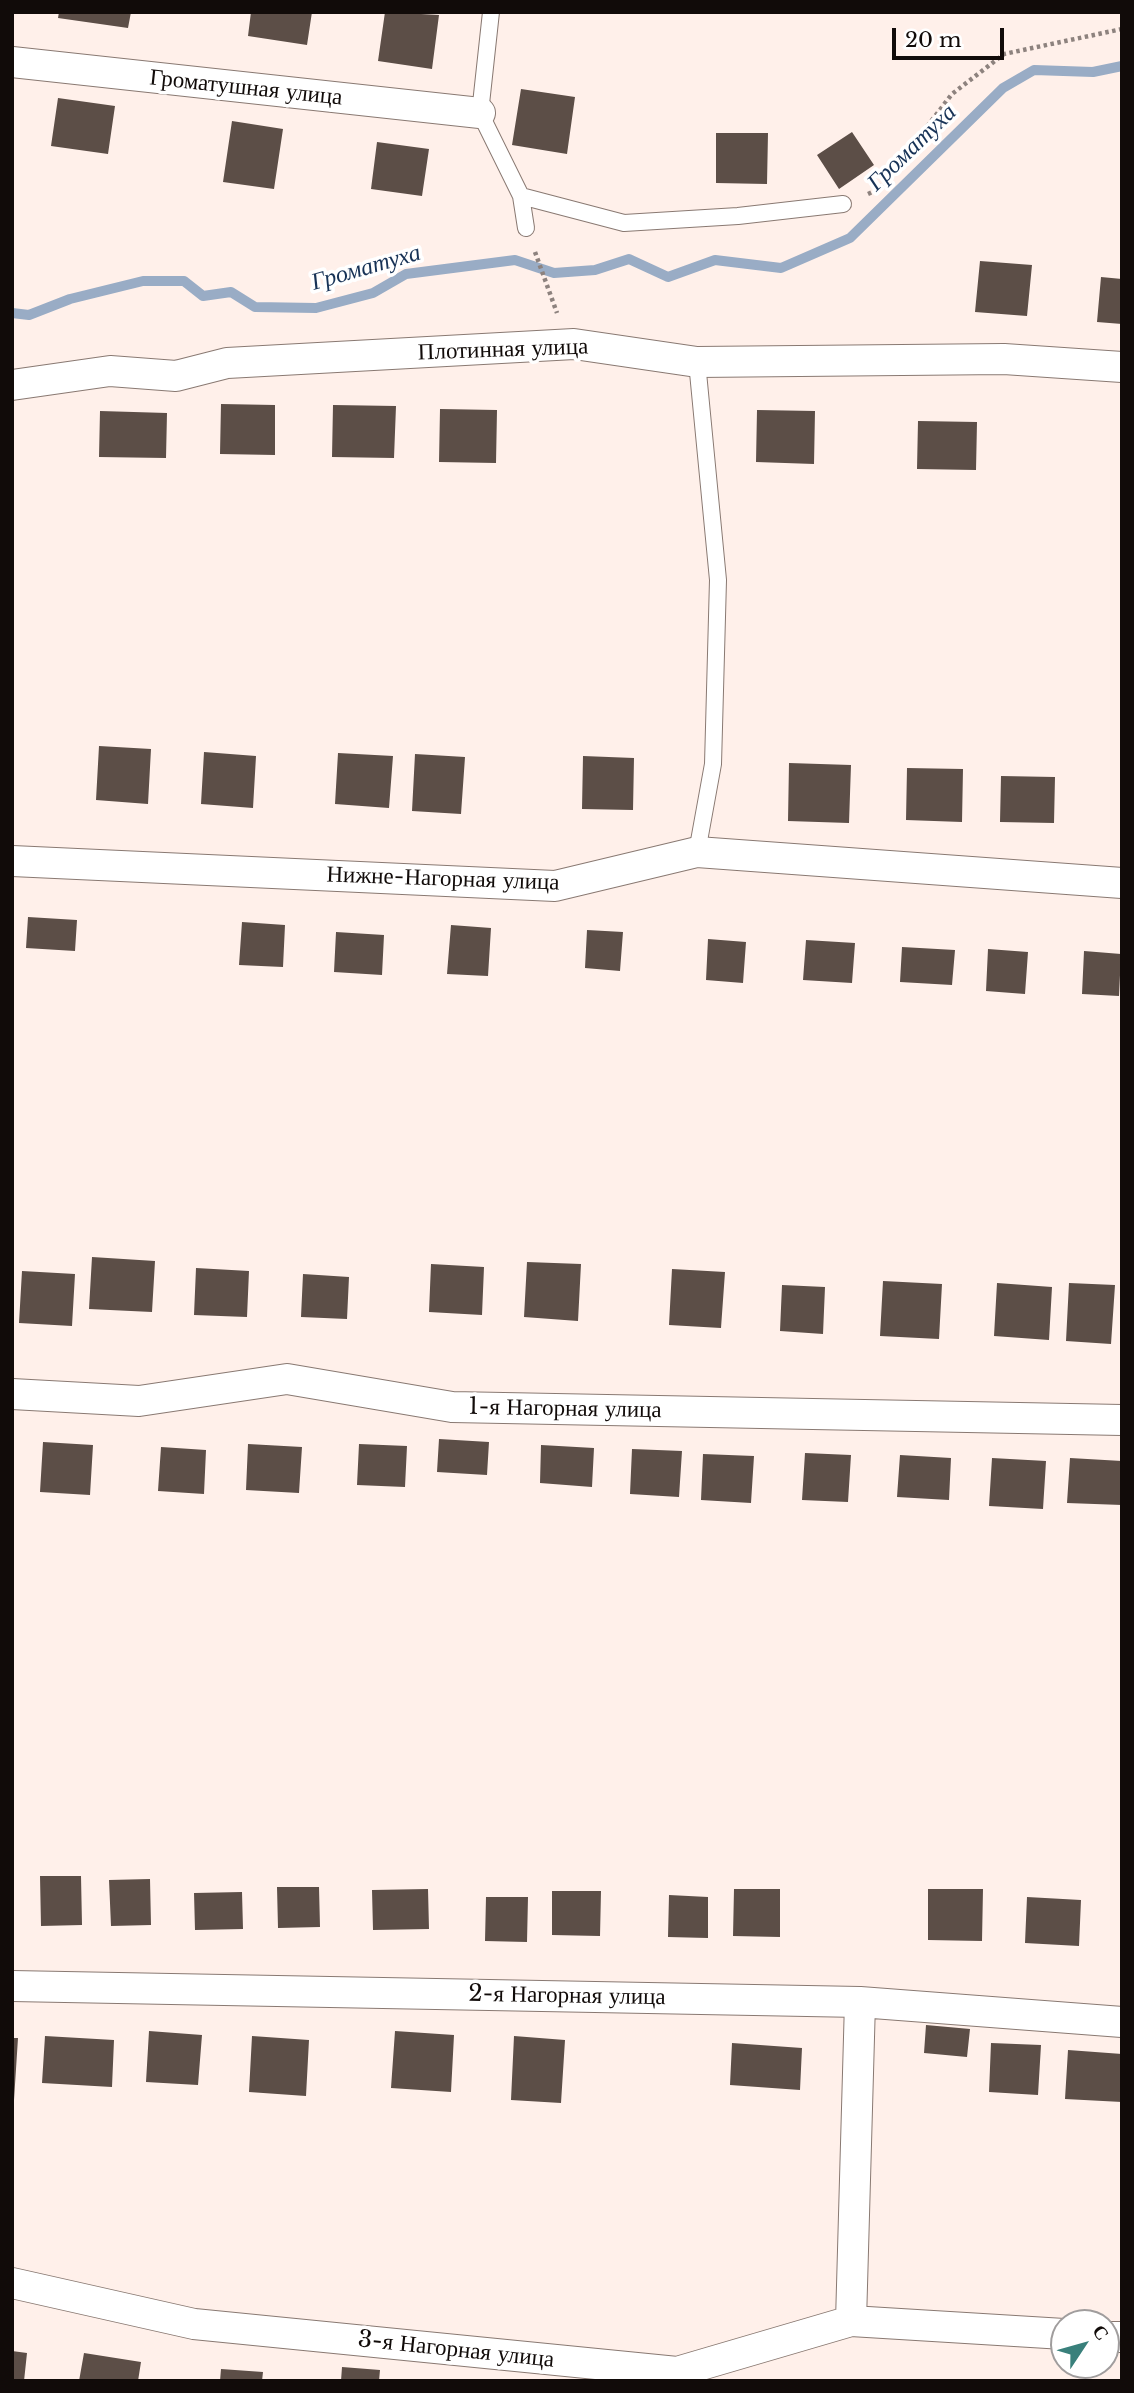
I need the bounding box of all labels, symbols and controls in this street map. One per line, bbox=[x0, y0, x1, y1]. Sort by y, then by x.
scale bar bbox=[896, 14, 1008, 58]
text: 20 m bbox=[905, 27, 962, 53]
street label: Громатушная улица bbox=[148, 64, 344, 112]
water label: Громатуха bbox=[861, 98, 963, 198]
water label: Громатуха bbox=[308, 239, 424, 297]
street label: Плотинная улица bbox=[417, 333, 589, 367]
street label: Нижне-Нагорная улица bbox=[326, 861, 560, 897]
street label: 1-я Нагорная улица bbox=[468, 1394, 662, 1424]
street label: 2-я Нагорная улица bbox=[468, 1980, 666, 2012]
north arrow bbox=[1050, 2309, 1120, 2379]
text: С bbox=[1087, 2320, 1114, 2345]
street label: 3-я Нагорная улица bbox=[357, 2326, 555, 2374]

